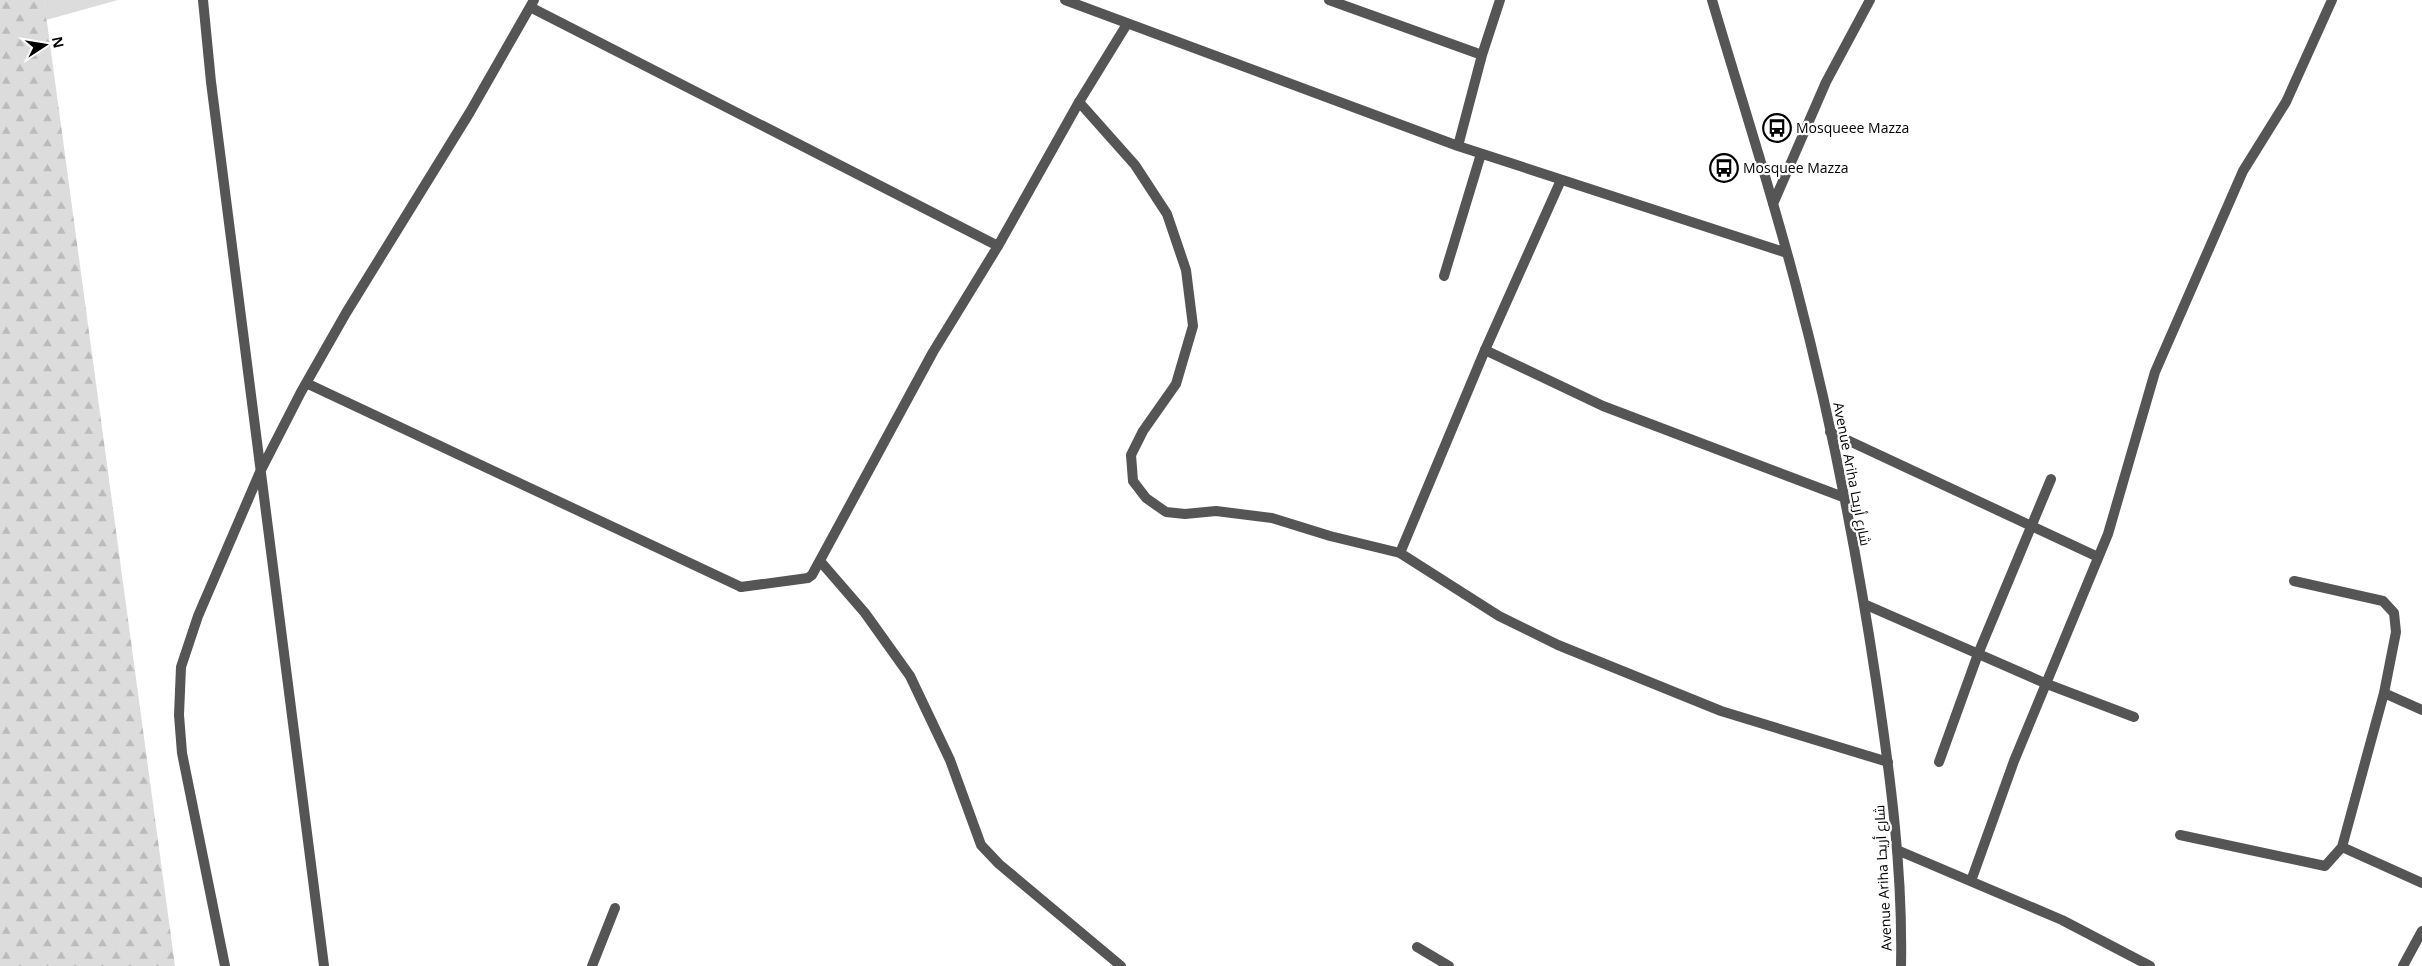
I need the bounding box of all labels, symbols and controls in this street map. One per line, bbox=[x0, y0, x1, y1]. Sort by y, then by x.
north arrow bbox=[20, 20, 70, 70]
text: N bbox=[48, 35, 69, 50]
bus stop icon: Mosqueee Mazza bbox=[1762, 113, 1792, 143]
place label: Mosqueee Mazza bbox=[1796, 118, 1909, 137]
bus stop icon: Mosquee Mazza bbox=[1709, 153, 1739, 183]
place label: Mosquee Mazza bbox=[1743, 158, 1848, 177]
street label: Avenue Ariha شارع أريحا bbox=[1829, 400, 1876, 547]
street label: Avenue Ariha شارع أريحا bbox=[1869, 805, 1896, 951]

